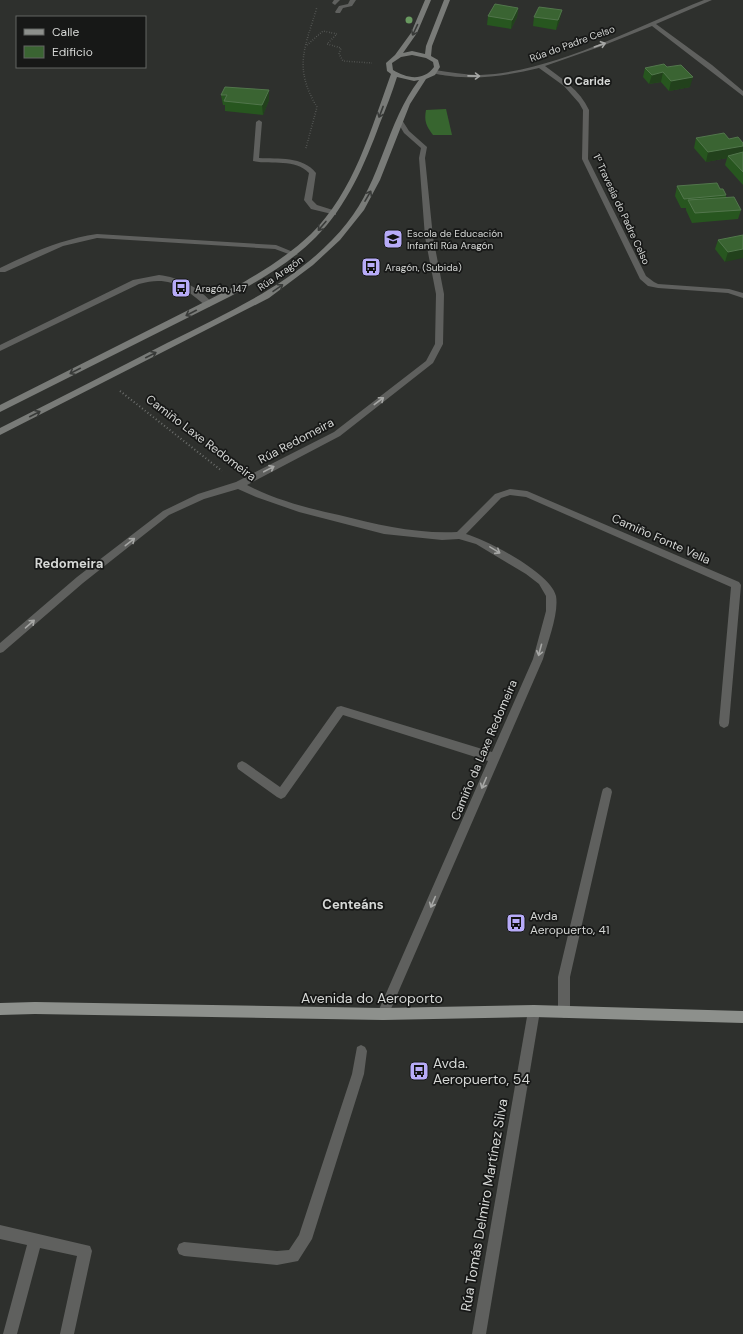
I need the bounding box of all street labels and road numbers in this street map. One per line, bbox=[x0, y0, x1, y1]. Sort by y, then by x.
street label: Rúa do Padre Celso bbox=[528, 22, 617, 65]
street label: 1ª Travesía do Padre Celso bbox=[590, 152, 653, 267]
street label: Rúa Aragón bbox=[255, 253, 306, 294]
street label: Camiño Laxe Redomeira bbox=[143, 391, 259, 485]
street label: Rúa Redomeira bbox=[255, 414, 337, 468]
street label: Camiño Fonte Vella bbox=[609, 510, 713, 568]
street label: Camiño da Laxe Redomeira bbox=[447, 677, 521, 823]
street label: Avenida do Aeroporto bbox=[301, 989, 443, 1007]
street label: Rúa Tomás Delmiro Martínez Silva bbox=[456, 1097, 512, 1313]

